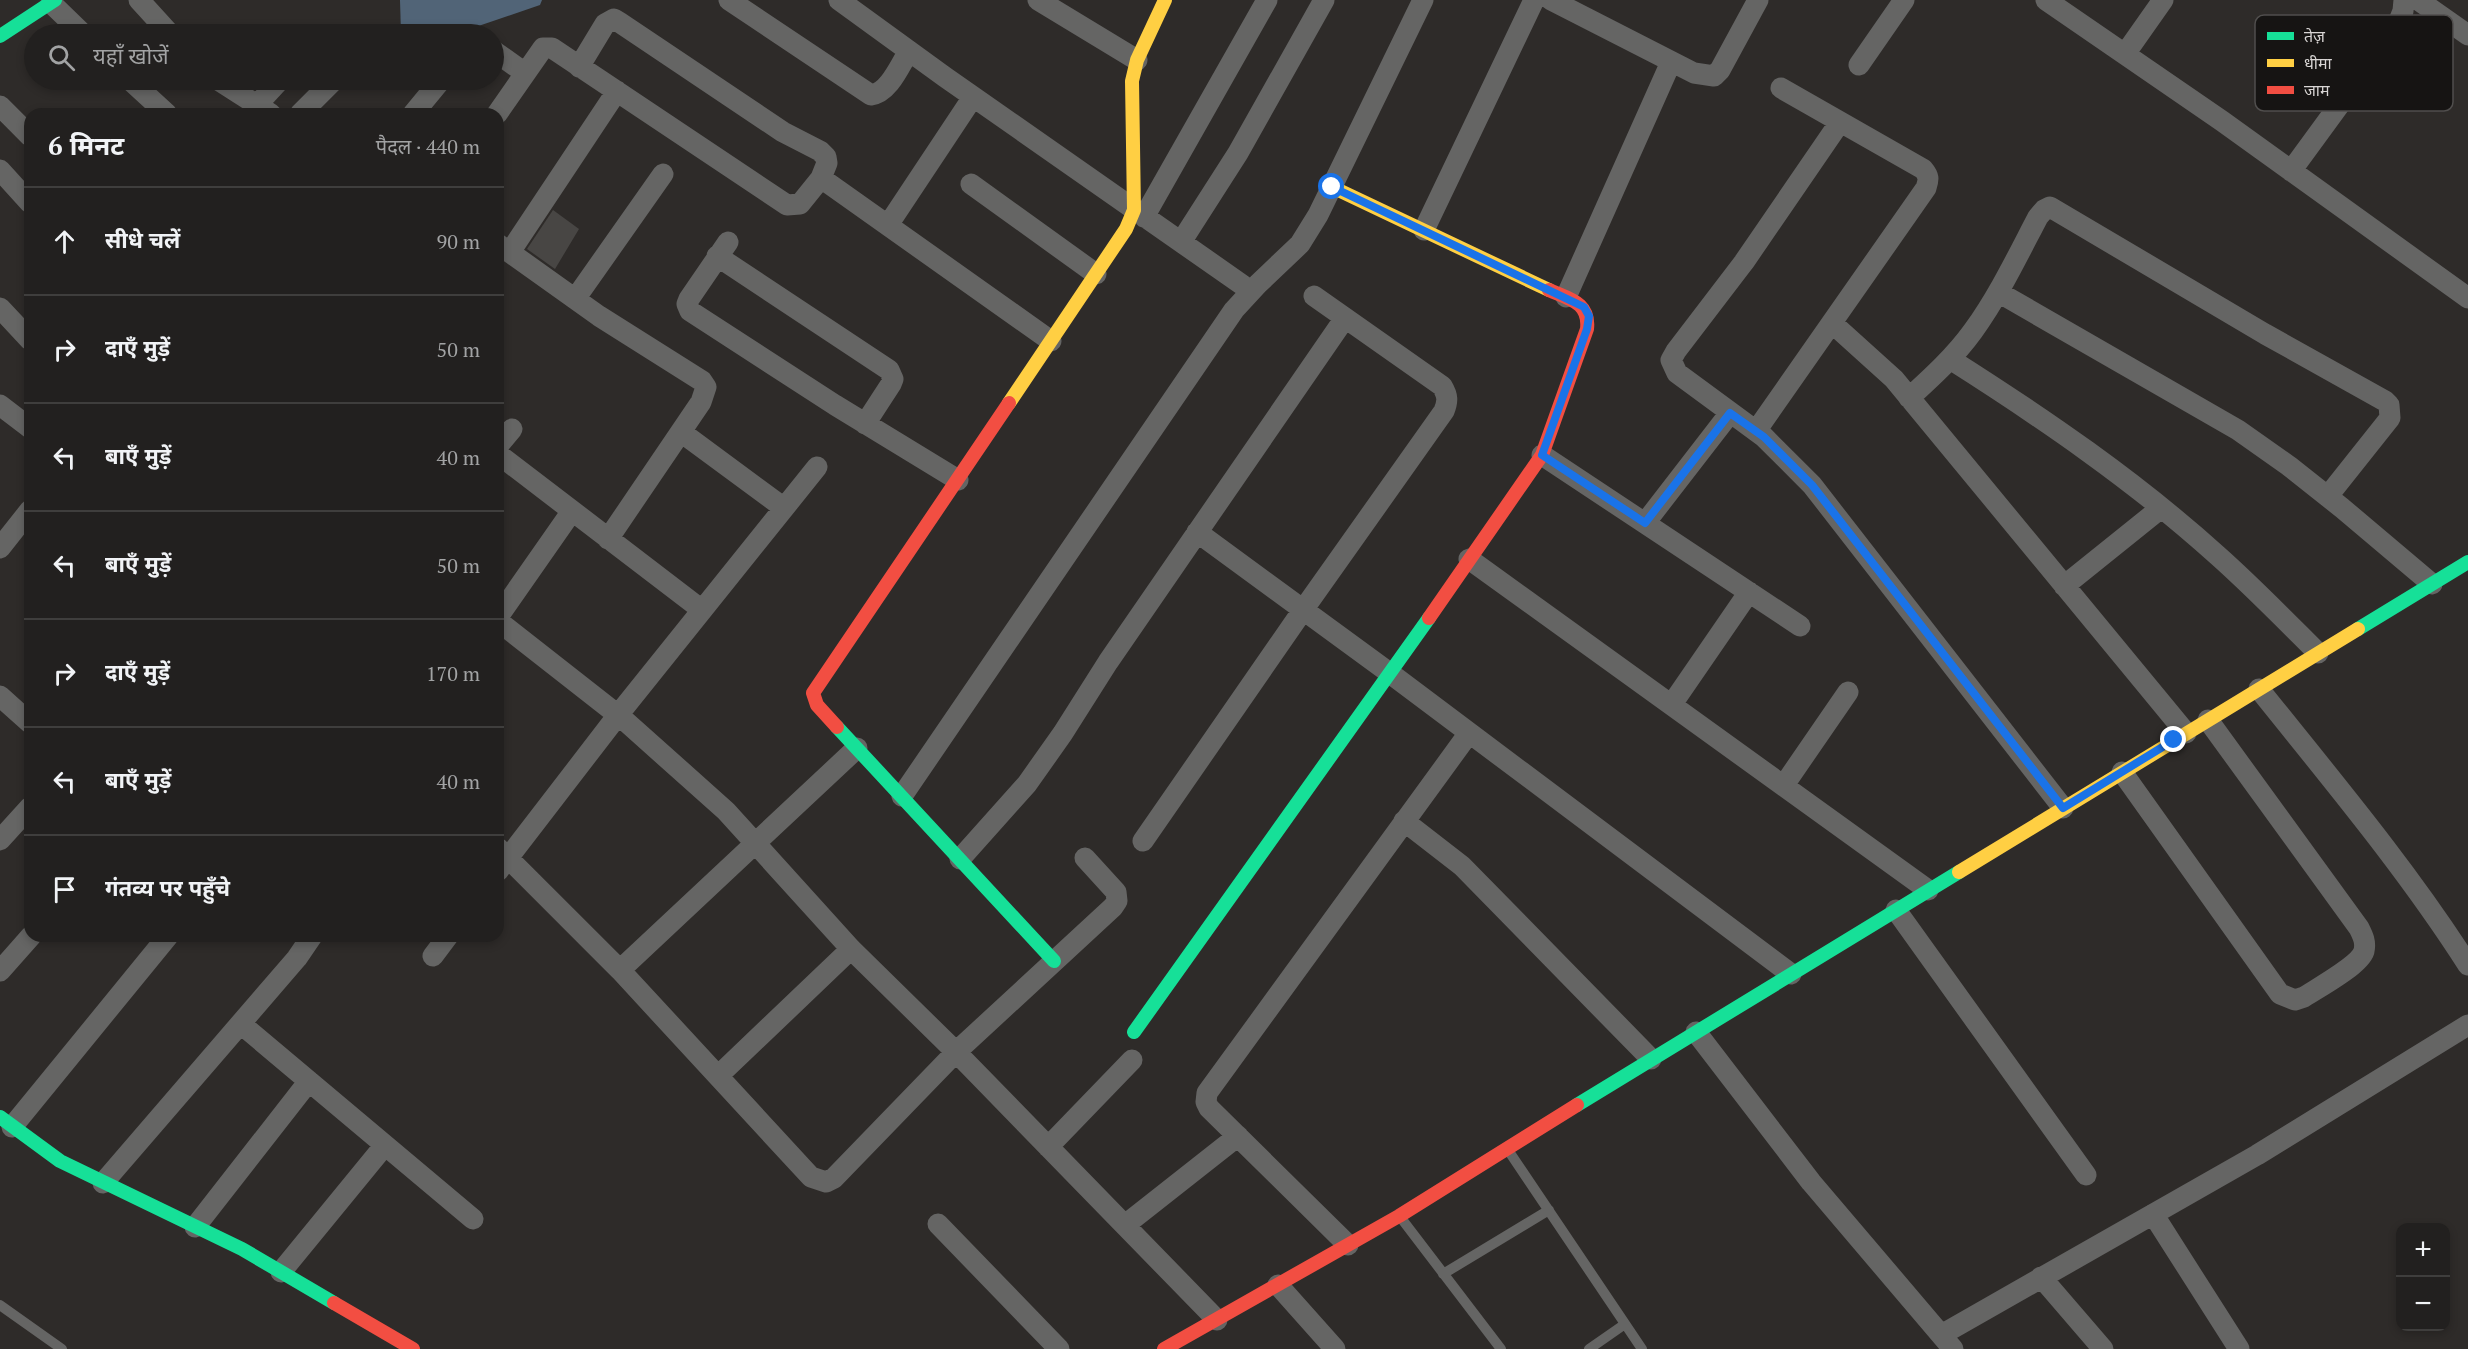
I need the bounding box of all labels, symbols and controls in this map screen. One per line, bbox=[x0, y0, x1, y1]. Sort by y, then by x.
legend bbox=[2255, 15, 2453, 111]
search box bbox=[24, 24, 504, 90]
text: तेज़ bbox=[2304, 25, 2326, 47]
icon: search bbox=[45, 41, 78, 74]
text: यहाँ खोजें bbox=[93, 41, 169, 70]
text: धीमा bbox=[2304, 52, 2333, 74]
text: जाम bbox=[2304, 79, 2330, 101]
text: 6 मिनट bbox=[48, 128, 124, 162]
text: पैदल · 440 m bbox=[376, 133, 480, 160]
route start bbox=[1318, 173, 1344, 199]
icon: ahead bbox=[48, 225, 81, 258]
text: सीधे चलें bbox=[105, 225, 180, 254]
text: 90 m bbox=[437, 228, 480, 255]
icon: right bbox=[48, 333, 81, 366]
text: दाएँ मुड़ें bbox=[105, 333, 170, 362]
text: 50 m bbox=[437, 336, 480, 363]
icon: left bbox=[48, 441, 81, 474]
text: बाएँ मुड़ें bbox=[105, 441, 171, 470]
text: 40 m bbox=[437, 444, 480, 471]
icon: left bbox=[48, 549, 81, 582]
text: बाएँ मुड़ें bbox=[105, 549, 171, 578]
text: 50 m bbox=[437, 552, 480, 579]
icon: right bbox=[48, 657, 81, 690]
text: दाएँ मुड़ें bbox=[105, 657, 170, 686]
text: 170 m bbox=[426, 660, 480, 687]
route end bbox=[2160, 726, 2186, 752]
icon: left bbox=[48, 765, 81, 798]
text: बाएँ मुड़ें bbox=[105, 765, 171, 794]
text: 40 m bbox=[437, 768, 480, 795]
icon: arrive bbox=[48, 873, 81, 906]
text: गंतव्य पर पहुँचे bbox=[105, 873, 230, 902]
map controls bbox=[2396, 1223, 2450, 1331]
button: + bbox=[2396, 1223, 2450, 1277]
button: − bbox=[2396, 1277, 2450, 1331]

